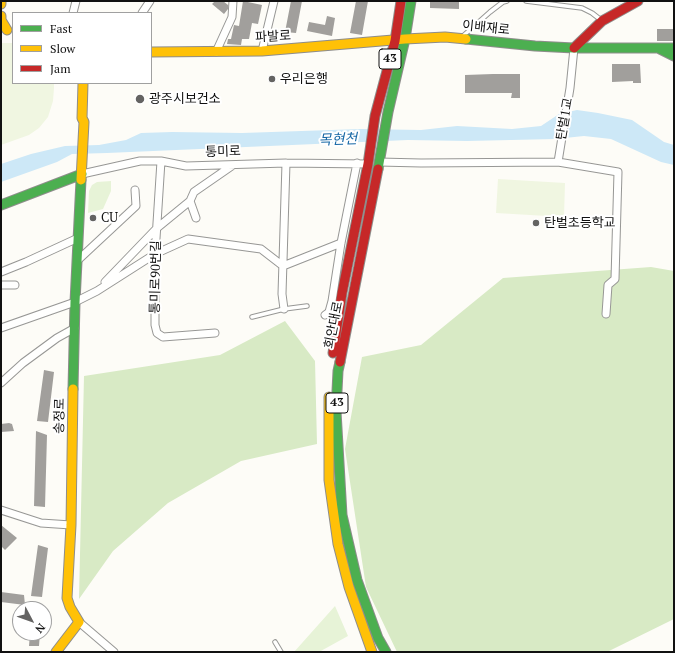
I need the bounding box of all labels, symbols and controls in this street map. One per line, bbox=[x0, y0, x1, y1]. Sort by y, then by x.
legend bbox=[12, 12, 152, 84]
street label: 이배재로 bbox=[461, 18, 511, 38]
text: Fast bbox=[50, 21, 72, 36]
street label: 파발로 bbox=[255, 28, 291, 46]
text: Slow bbox=[50, 41, 75, 56]
road number: 43 bbox=[379, 49, 401, 69]
text: Jam bbox=[50, 61, 71, 76]
place label: 우리은행 bbox=[280, 71, 328, 87]
marker: 우리은행 bbox=[267, 74, 277, 84]
place label: 광주시보건소 bbox=[149, 91, 221, 107]
marker: 광주시보건소 bbox=[134, 93, 146, 105]
street label: 탄벌1교 bbox=[554, 97, 576, 141]
water label: 목현천 bbox=[318, 131, 358, 149]
street label: 통미로 bbox=[205, 144, 241, 160]
place label: CU bbox=[101, 210, 118, 226]
marker: CU bbox=[88, 213, 98, 223]
place label: 탄벌초등학교 bbox=[544, 215, 616, 231]
marker: 탄벌초등학교 bbox=[531, 218, 541, 228]
street label: 통미로90번길 bbox=[148, 240, 164, 314]
street label: 회안대로 bbox=[322, 300, 346, 350]
road number: 43 bbox=[326, 393, 348, 413]
street label: 송정로 bbox=[52, 398, 68, 434]
north arrow bbox=[12, 601, 52, 641]
text: N bbox=[32, 620, 48, 636]

